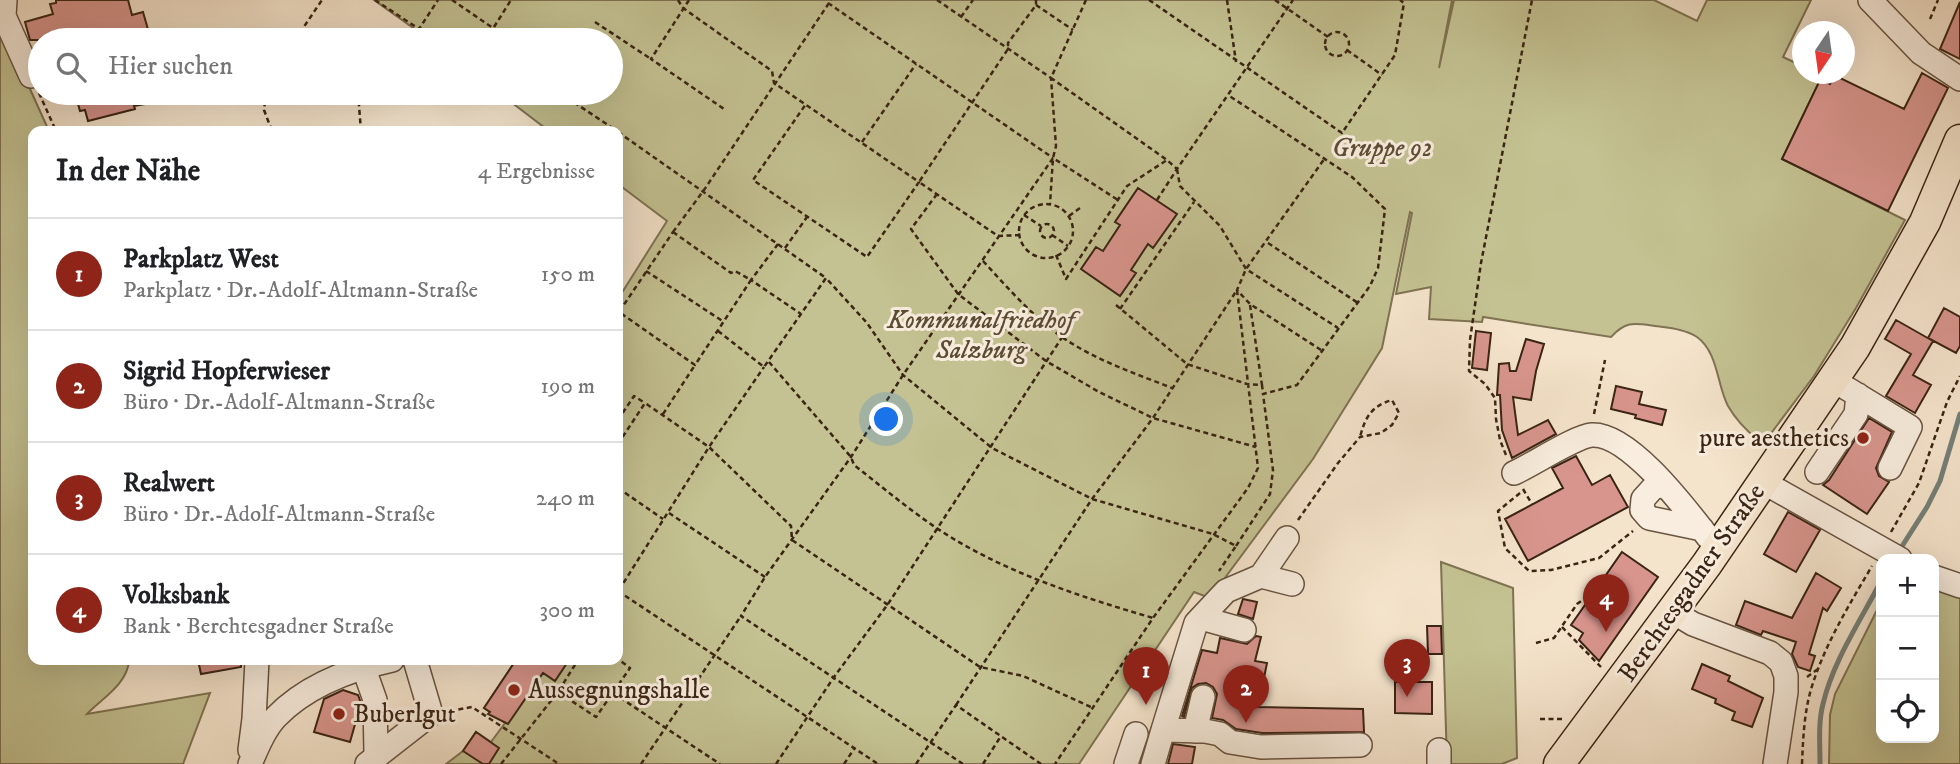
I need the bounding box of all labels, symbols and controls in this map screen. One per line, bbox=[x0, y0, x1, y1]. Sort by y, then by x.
north arrow bbox=[1792, 21, 1855, 84]
search box bbox=[28, 28, 623, 105]
icon: search bbox=[52, 48, 90, 86]
text: Hier suchen bbox=[108, 50, 233, 83]
park label: Gruppe 92 bbox=[1332, 132, 1432, 165]
text: In der Nähe bbox=[56, 153, 200, 190]
text: 4 Ergebnisse bbox=[478, 157, 595, 186]
text: Parkplatz West bbox=[123, 243, 279, 276]
text: 1 bbox=[75, 260, 83, 289]
text: 150 m bbox=[541, 260, 595, 289]
text: Parkplatz · Dr.-Adolf-Altmann-Straße bbox=[123, 276, 478, 305]
park label: Kommunalfriedhof Salzburg bbox=[886, 304, 1081, 367]
text: Sigrid Hopferwieser bbox=[123, 355, 330, 388]
text: 2 bbox=[73, 372, 85, 401]
text: 190 m bbox=[541, 372, 595, 401]
text: Büro · Dr.-Adolf-Altmann-Straße bbox=[123, 388, 435, 417]
your location bbox=[869, 402, 903, 436]
place label: pure aesthetics bbox=[1698, 422, 1849, 455]
marker: pure aesthetics bbox=[1855, 430, 1871, 446]
text: Realwert bbox=[123, 467, 215, 500]
street label: Berchtesgadner Straße bbox=[1611, 477, 1773, 689]
text: 3 bbox=[75, 484, 83, 513]
text: 240 m bbox=[536, 484, 595, 513]
text: Büro · Dr.-Adolf-Altmann-Straße bbox=[123, 500, 435, 529]
map controls bbox=[1876, 554, 1939, 743]
button: + bbox=[1876, 554, 1939, 617]
pin: 4 bbox=[1583, 574, 1629, 632]
text: Volksbank bbox=[123, 579, 230, 612]
text: 4 bbox=[72, 596, 86, 625]
text: 300 m bbox=[539, 596, 595, 625]
text: Bank · Berchtesgadner Straße bbox=[123, 612, 394, 641]
button: − bbox=[1876, 617, 1939, 680]
pin: 3 bbox=[1384, 639, 1430, 697]
pin: 1 bbox=[1123, 647, 1169, 705]
pin: 2 bbox=[1223, 665, 1269, 723]
place label: Aussegnungshalle bbox=[528, 674, 710, 707]
button: locate bbox=[1876, 680, 1939, 743]
marker: Aussegnungshalle bbox=[506, 682, 522, 698]
place label: Buberlgut bbox=[353, 698, 456, 731]
marker: Buberlgut bbox=[331, 706, 347, 722]

